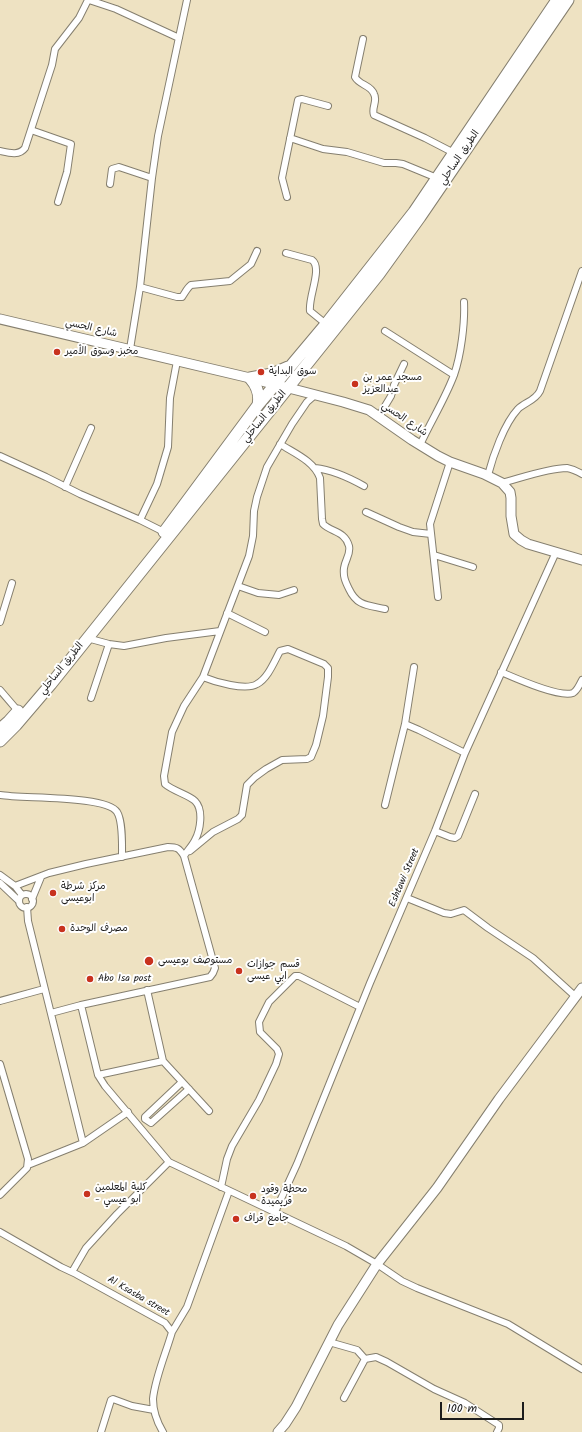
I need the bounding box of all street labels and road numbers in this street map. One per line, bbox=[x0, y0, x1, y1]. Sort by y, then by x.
street label: الطريق الساحلي bbox=[437, 128, 483, 188]
street label: شارع الحسي bbox=[64, 317, 118, 341]
street label: الطريق الساحلي bbox=[240, 389, 290, 445]
street label: شارع الحسي bbox=[379, 400, 429, 440]
street label: الطريق الساحلي bbox=[37, 641, 87, 697]
street label: Eshtawi Street bbox=[387, 847, 423, 909]
street label: Al Ksasba street bbox=[105, 1274, 171, 1320]

